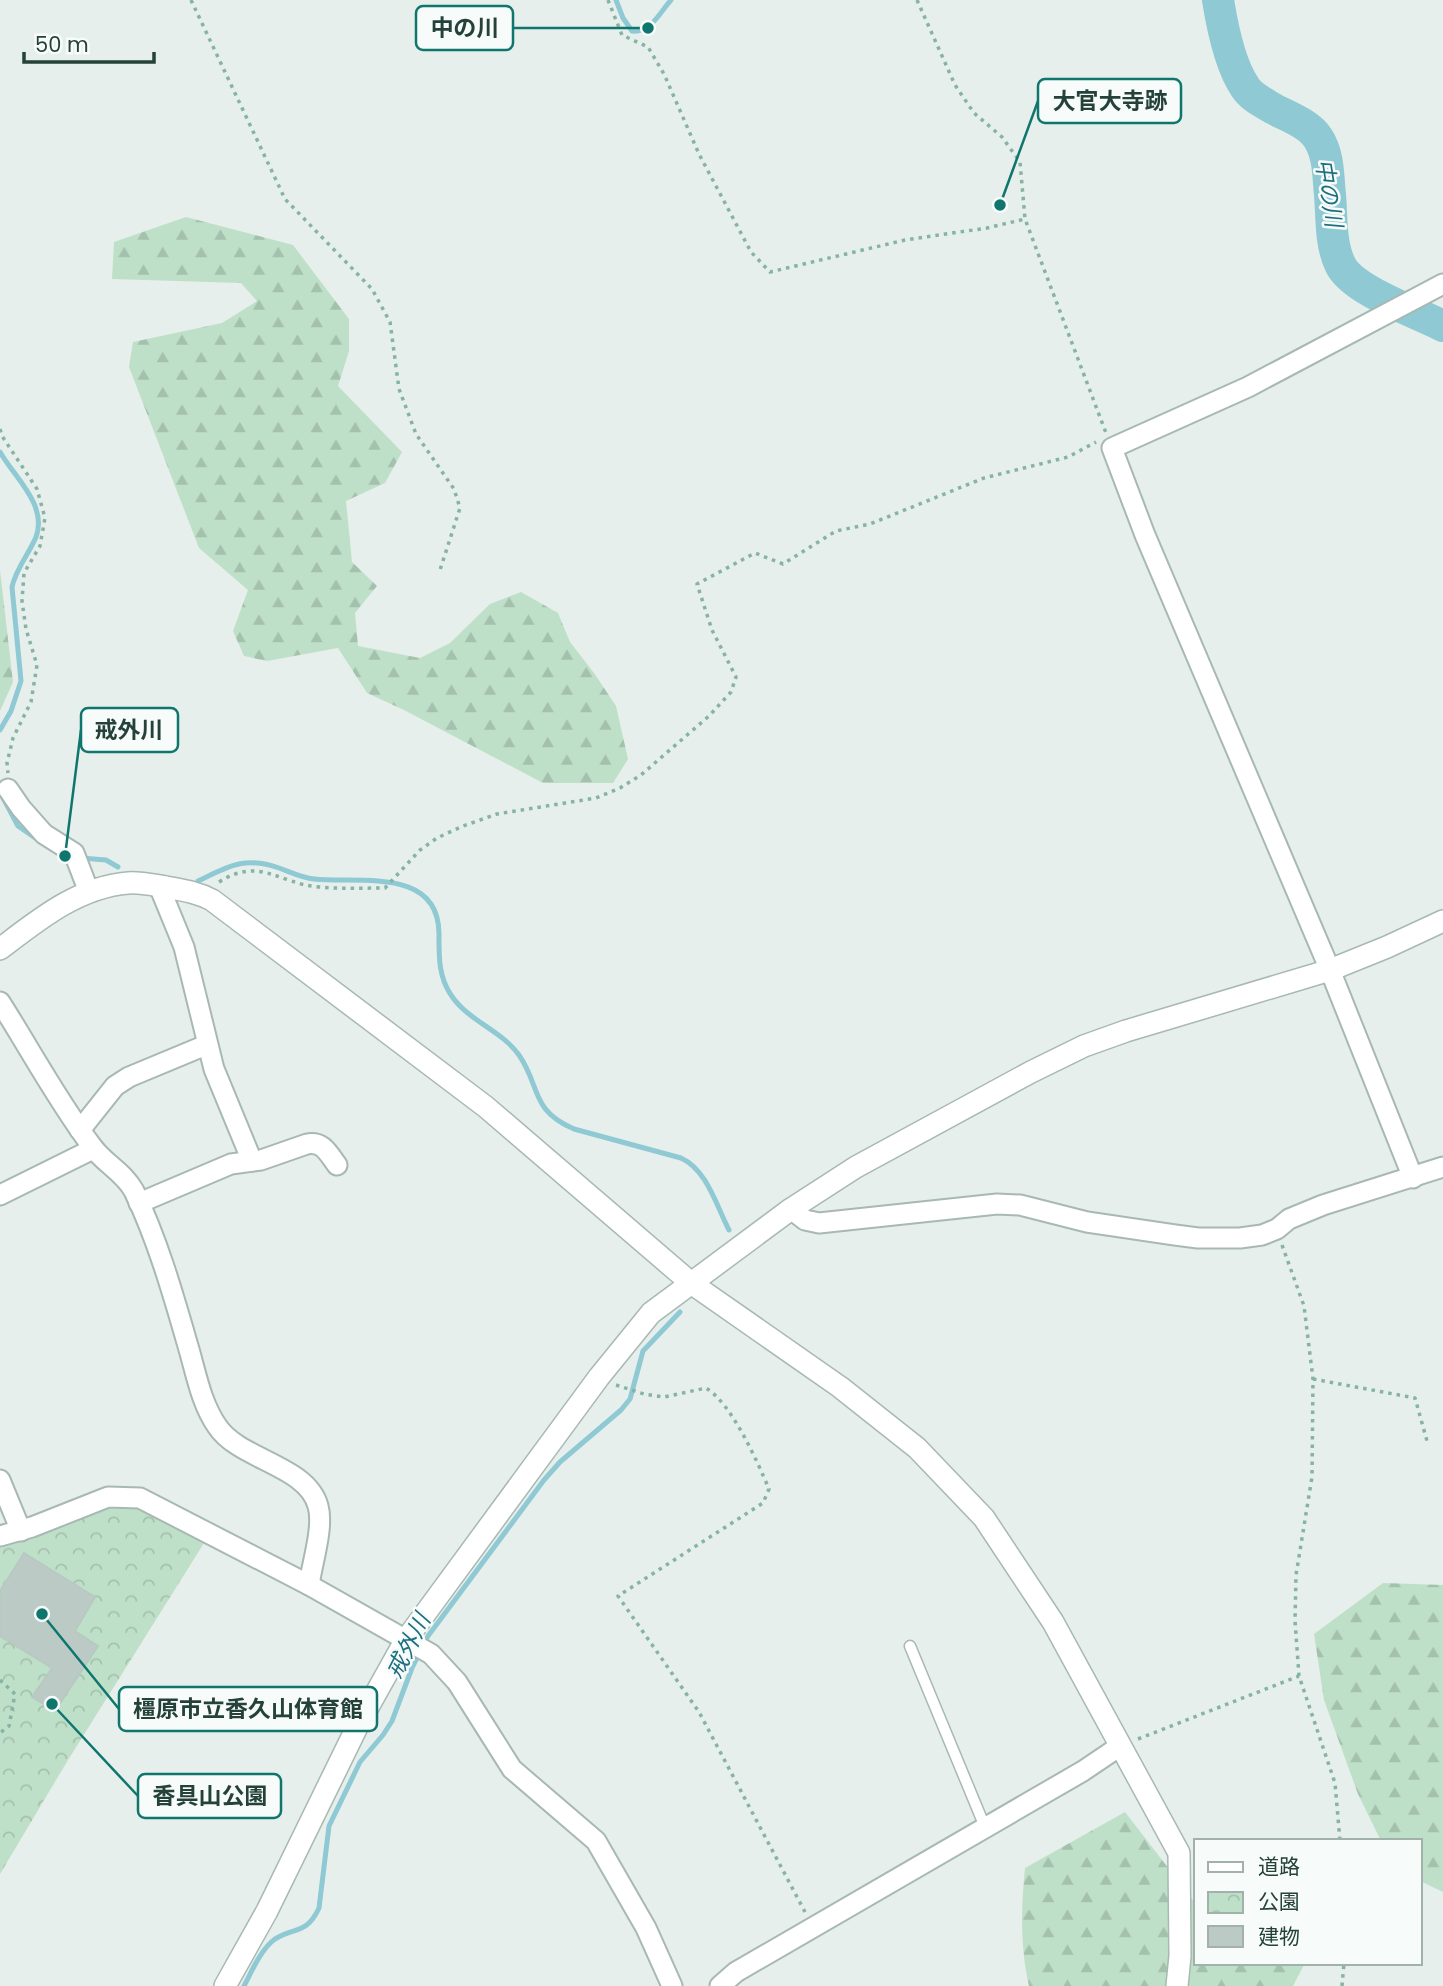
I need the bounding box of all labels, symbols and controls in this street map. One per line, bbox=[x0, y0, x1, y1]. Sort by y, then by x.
callout: 中の川 bbox=[416, 6, 513, 50]
text: 中の川 bbox=[431, 12, 500, 44]
scale bar bbox=[24, 21, 154, 65]
text: 50 m bbox=[35, 30, 89, 59]
callout: 大官大寺跡 bbox=[1038, 79, 1181, 123]
text: 大官大寺跡 bbox=[1053, 85, 1168, 117]
water label: 中の川 bbox=[1308, 156, 1351, 233]
callout: 戒外川 bbox=[81, 708, 178, 752]
text: 戒外川 bbox=[95, 714, 164, 746]
water label: 戒外川 bbox=[378, 1605, 439, 1684]
callout: 橿原市立香久山体育館 bbox=[119, 1687, 377, 1731]
text: 橿原市立香久山体育館 bbox=[133, 1693, 363, 1725]
callout: 香具山公園 bbox=[138, 1774, 281, 1818]
text: 香具山公園 bbox=[153, 1780, 268, 1812]
legend bbox=[1194, 1839, 1422, 1965]
text: 道路 bbox=[1258, 1852, 1300, 1881]
text: 公園 bbox=[1258, 1887, 1300, 1916]
text: 建物 bbox=[1258, 1922, 1300, 1951]

